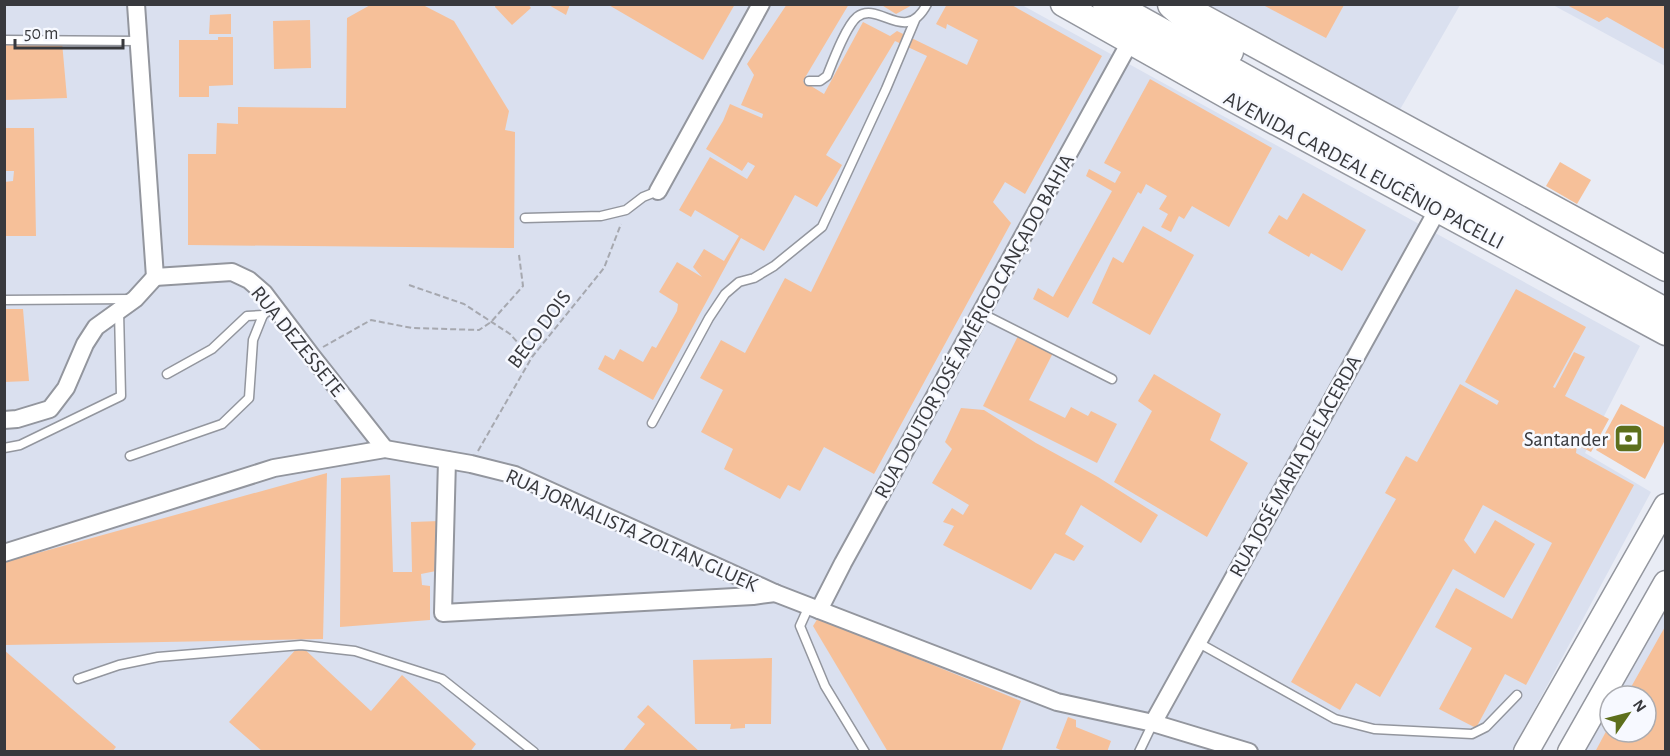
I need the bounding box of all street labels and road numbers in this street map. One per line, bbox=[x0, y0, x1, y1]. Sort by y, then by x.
street label: AVENIDA CARDEAL EUGÊNIO PACELLI bbox=[1220, 86, 1508, 253]
street label: RUA DOUTOR JOSÉ AMÉRICO CANÇADO BAHIA bbox=[869, 150, 1078, 502]
street label: RUA DEZESSETE bbox=[247, 282, 348, 400]
street label: BECO DOIS bbox=[504, 286, 575, 372]
street label: RUA JOSÉ MARIA DE LACERDA bbox=[1224, 351, 1365, 581]
street label: RUA JORNALISTA ZOLTAN GLUEK bbox=[503, 465, 761, 596]

